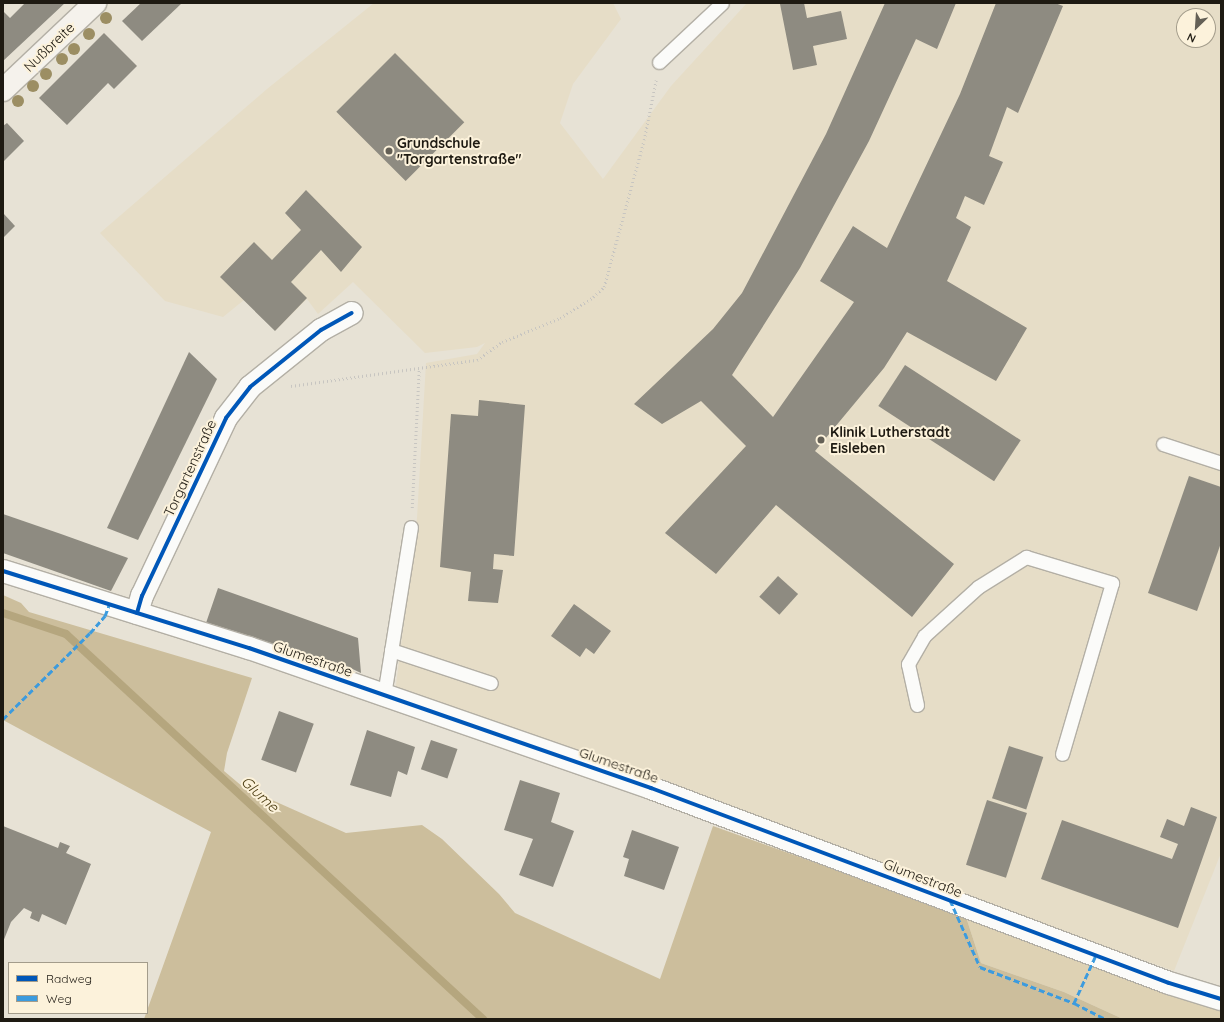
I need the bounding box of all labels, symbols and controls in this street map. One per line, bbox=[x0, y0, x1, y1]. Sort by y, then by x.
north arrow bbox=[1176, 8, 1216, 48]
street label: Nußbreite bbox=[20, 19, 78, 75]
text: N bbox=[1185, 30, 1198, 46]
place label: Grundschule "Torgartenstraße" bbox=[397, 135, 521, 168]
marker: Grundschule "Torgartenstraße" bbox=[384, 146, 394, 156]
street label: Torgartenstraße bbox=[160, 417, 220, 519]
place label: Klinik Lutherstadt Eisleben bbox=[830, 424, 950, 456]
marker: Klinik Lutherstadt Eisleben bbox=[815, 434, 827, 446]
street label: Glumestraße bbox=[271, 638, 355, 680]
street label: Glumestraße bbox=[577, 744, 661, 786]
water label: Glume bbox=[238, 772, 282, 816]
street label: Glumestraße bbox=[881, 855, 965, 901]
legend bbox=[8, 962, 148, 1014]
text: Radweg bbox=[46, 971, 92, 986]
text: Weg bbox=[46, 991, 72, 1006]

